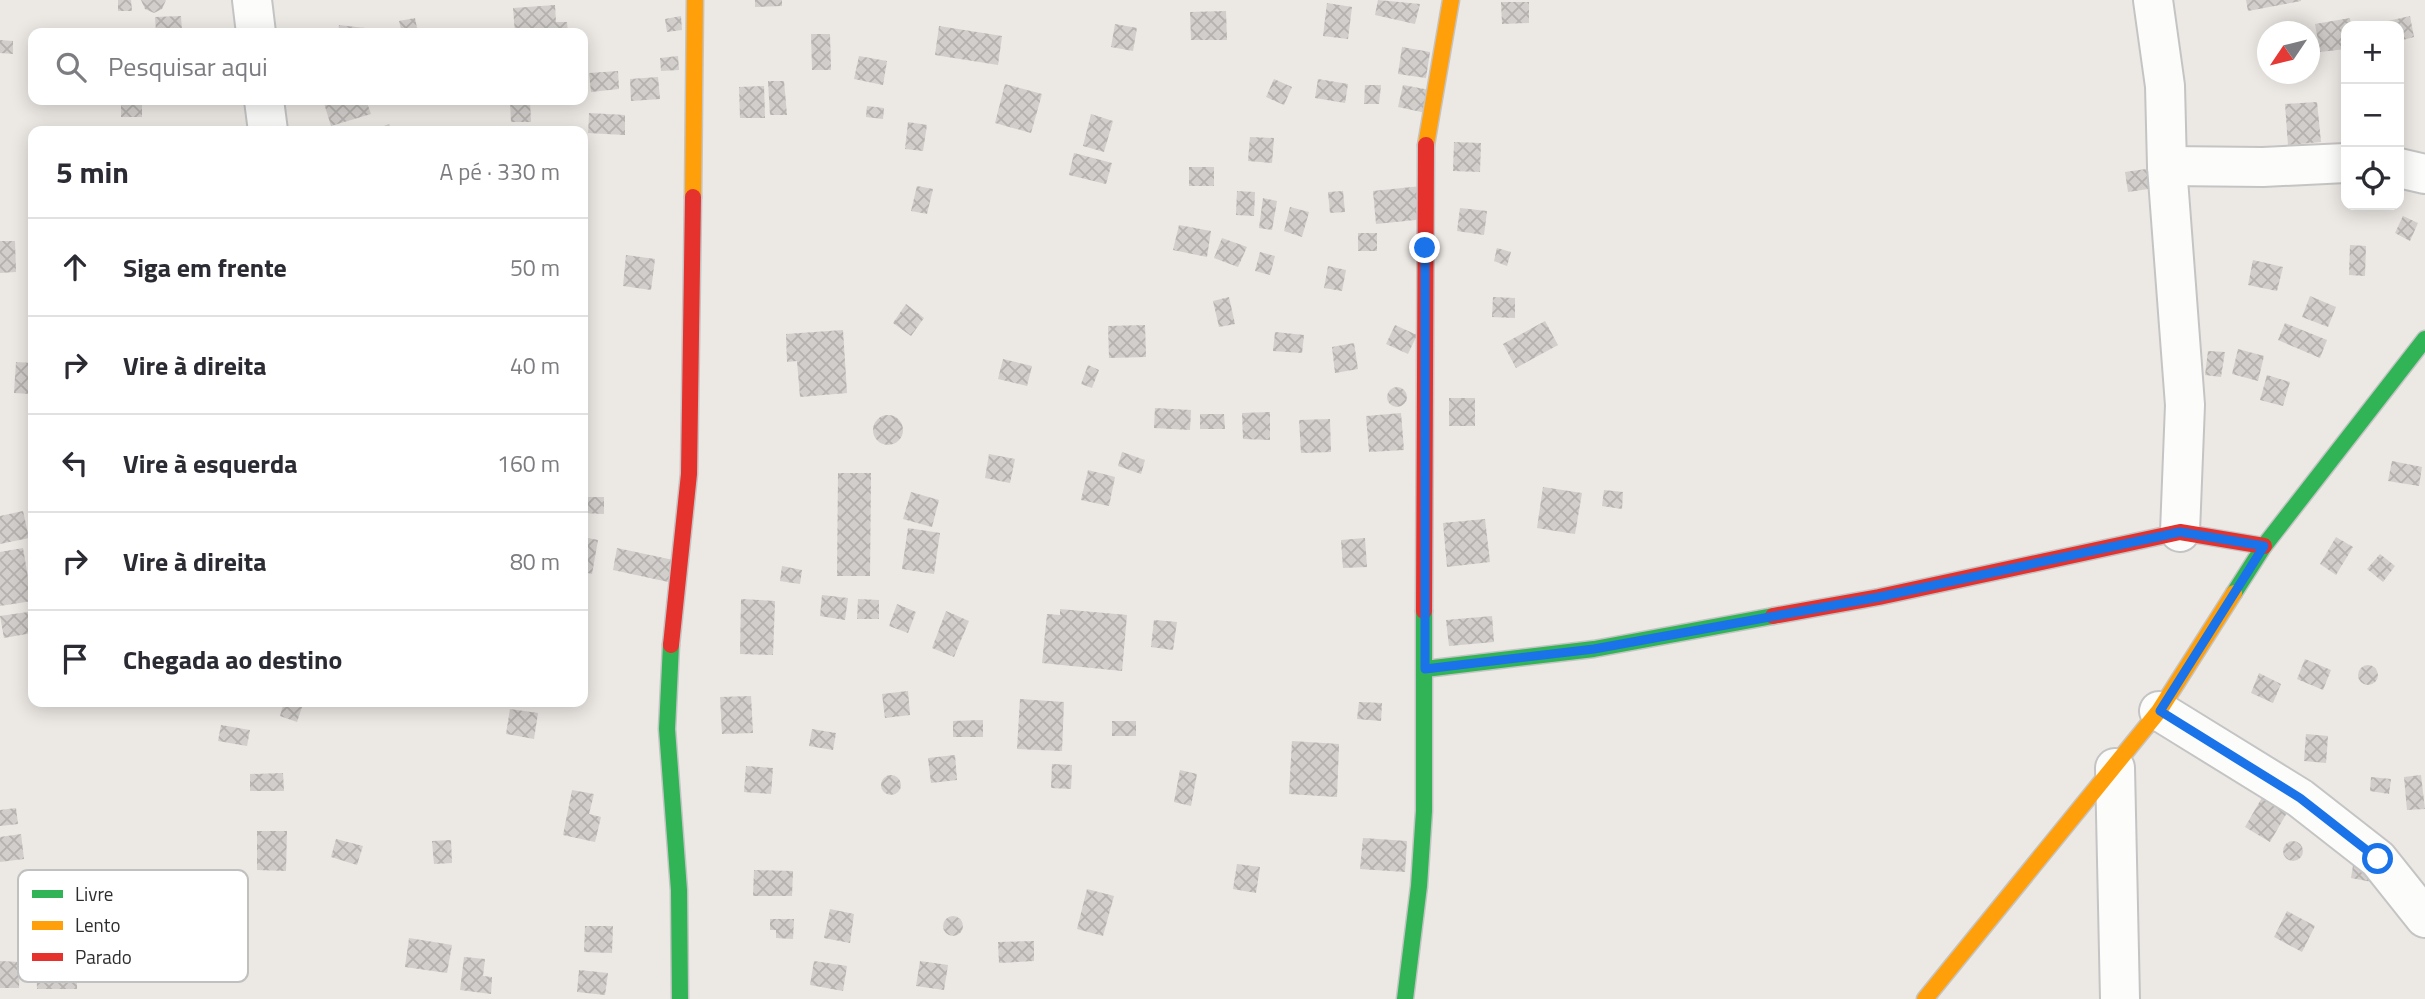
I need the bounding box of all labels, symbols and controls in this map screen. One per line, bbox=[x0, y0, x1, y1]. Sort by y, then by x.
north arrow bbox=[2257, 21, 2320, 84]
map controls bbox=[2341, 21, 2404, 210]
button: + bbox=[2341, 21, 2404, 84]
search box bbox=[28, 28, 588, 105]
text: Pesquisar aqui bbox=[108, 47, 268, 86]
icon: search bbox=[52, 48, 90, 86]
button: − bbox=[2341, 84, 2404, 147]
button: locate bbox=[2341, 147, 2404, 210]
text: 5 min bbox=[56, 149, 129, 195]
text: A pé · 330 m bbox=[439, 154, 560, 189]
route end bbox=[1409, 232, 1440, 263]
icon: ahead bbox=[56, 248, 94, 286]
text: Siga em frente bbox=[123, 248, 287, 287]
text: 50 m bbox=[510, 250, 560, 285]
icon: right bbox=[56, 346, 94, 384]
text: Vire à direita bbox=[123, 346, 266, 385]
text: 40 m bbox=[510, 348, 560, 383]
icon: left bbox=[56, 444, 94, 482]
text: Vire à esquerda bbox=[123, 444, 298, 483]
text: 160 m bbox=[497, 446, 560, 481]
icon: right bbox=[56, 542, 94, 580]
text: Vire à direita bbox=[123, 542, 266, 581]
text: 80 m bbox=[510, 544, 560, 579]
icon: arrive bbox=[56, 640, 94, 678]
text: Chegada ao destino bbox=[123, 640, 342, 679]
route start bbox=[2362, 843, 2393, 874]
legend bbox=[18, 870, 248, 982]
text: Livre bbox=[75, 879, 113, 908]
text: Lento bbox=[75, 910, 120, 939]
text: Parado bbox=[75, 942, 132, 971]

